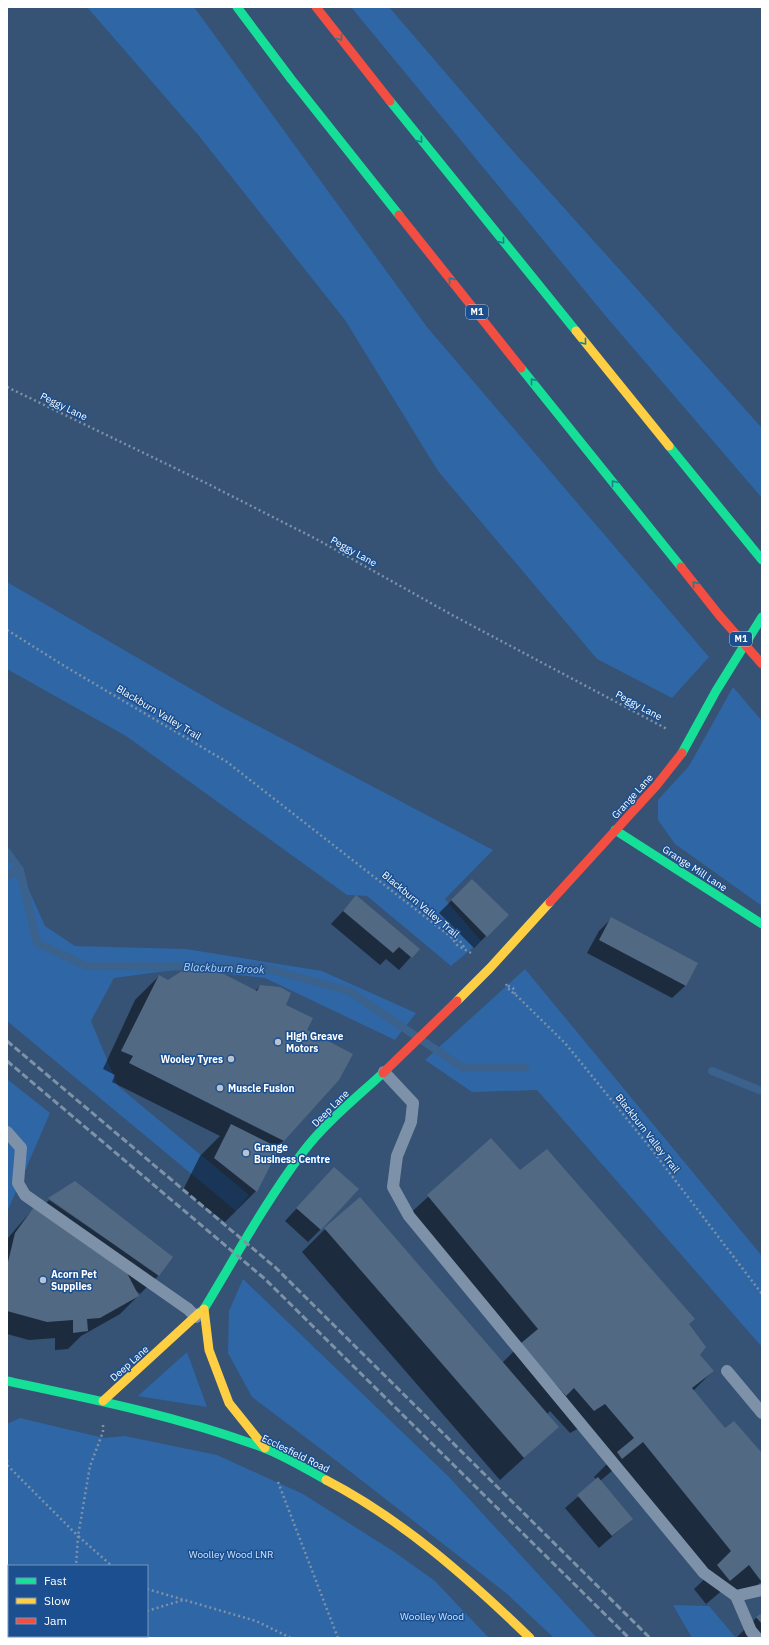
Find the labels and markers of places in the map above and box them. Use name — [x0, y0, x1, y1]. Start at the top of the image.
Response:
place label: High Greave Motors — [286, 1030, 344, 1055]
marker: High Greave Motors — [273, 1037, 283, 1047]
place label: Wooley Tyres — [160, 1053, 223, 1066]
marker: Wooley Tyres — [226, 1054, 236, 1064]
place label: Muscle Fusion — [228, 1082, 294, 1095]
marker: Muscle Fusion — [215, 1083, 225, 1093]
place label: Grange Business Centre — [254, 1141, 330, 1166]
marker: Grange Business Centre — [241, 1148, 251, 1158]
place label: Acorn Pet Supplies — [51, 1268, 97, 1293]
marker: Acorn Pet Supplies — [38, 1275, 48, 1285]

